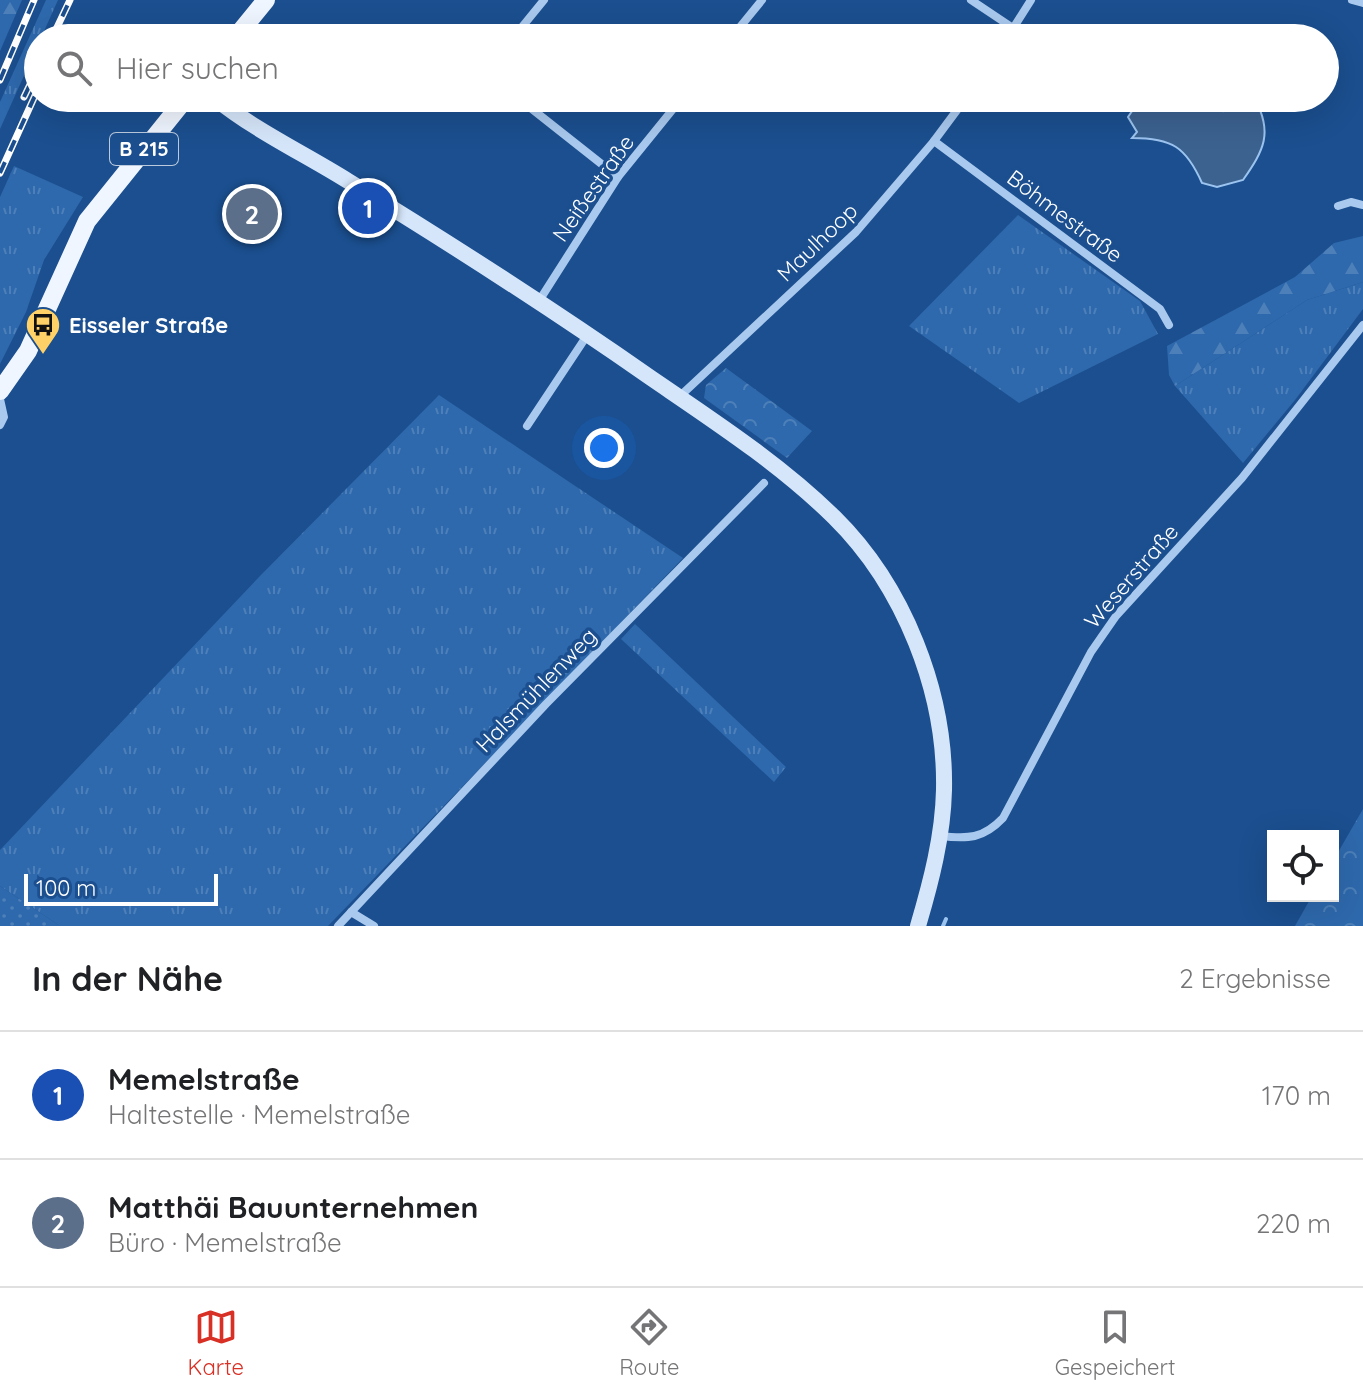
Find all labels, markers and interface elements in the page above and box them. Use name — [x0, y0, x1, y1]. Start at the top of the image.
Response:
search box — [24, 24, 1339, 112]
icon: search — [52, 46, 96, 90]
text: Hier suchen — [116, 49, 279, 87]
street label: Neißestraße — [546, 129, 640, 247]
road number: B 215 — [110, 133, 178, 165]
street label: Böhmestraße — [1002, 163, 1128, 269]
pin: 1 — [342, 178, 394, 238]
pin: 2 — [226, 184, 278, 244]
street label: Maulhoop — [771, 197, 863, 287]
bus stop icon: Eisseler Straße — [24, 306, 62, 356]
place label: Eisseler Straße — [69, 311, 228, 339]
your location — [584, 428, 624, 468]
street label: Weserstraße — [1078, 518, 1184, 634]
street label: Halsmühlenweg — [470, 622, 602, 758]
map controls — [1267, 830, 1339, 902]
button: locate — [1267, 830, 1339, 902]
scale bar — [24, 870, 218, 906]
text: 100 m — [36, 874, 96, 902]
text: In der Nähe — [32, 957, 223, 1000]
text: 2 Ergebnisse — [1179, 962, 1331, 995]
text: Memelstraße — [108, 1060, 300, 1098]
text: 1 — [53, 1079, 63, 1112]
text: 170 m — [1262, 1079, 1331, 1112]
text: Haltestelle · Memelstraße — [108, 1098, 410, 1131]
text: Matthäi Bauunternehmen — [108, 1188, 478, 1226]
text: 2 — [51, 1207, 65, 1240]
text: 220 m — [1256, 1207, 1331, 1240]
text: Büro · Memelstraße — [108, 1226, 342, 1259]
tab: Karte — [188, 1305, 244, 1381]
tab: Route — [619, 1305, 679, 1381]
tab: Gespeichert — [1055, 1305, 1175, 1381]

